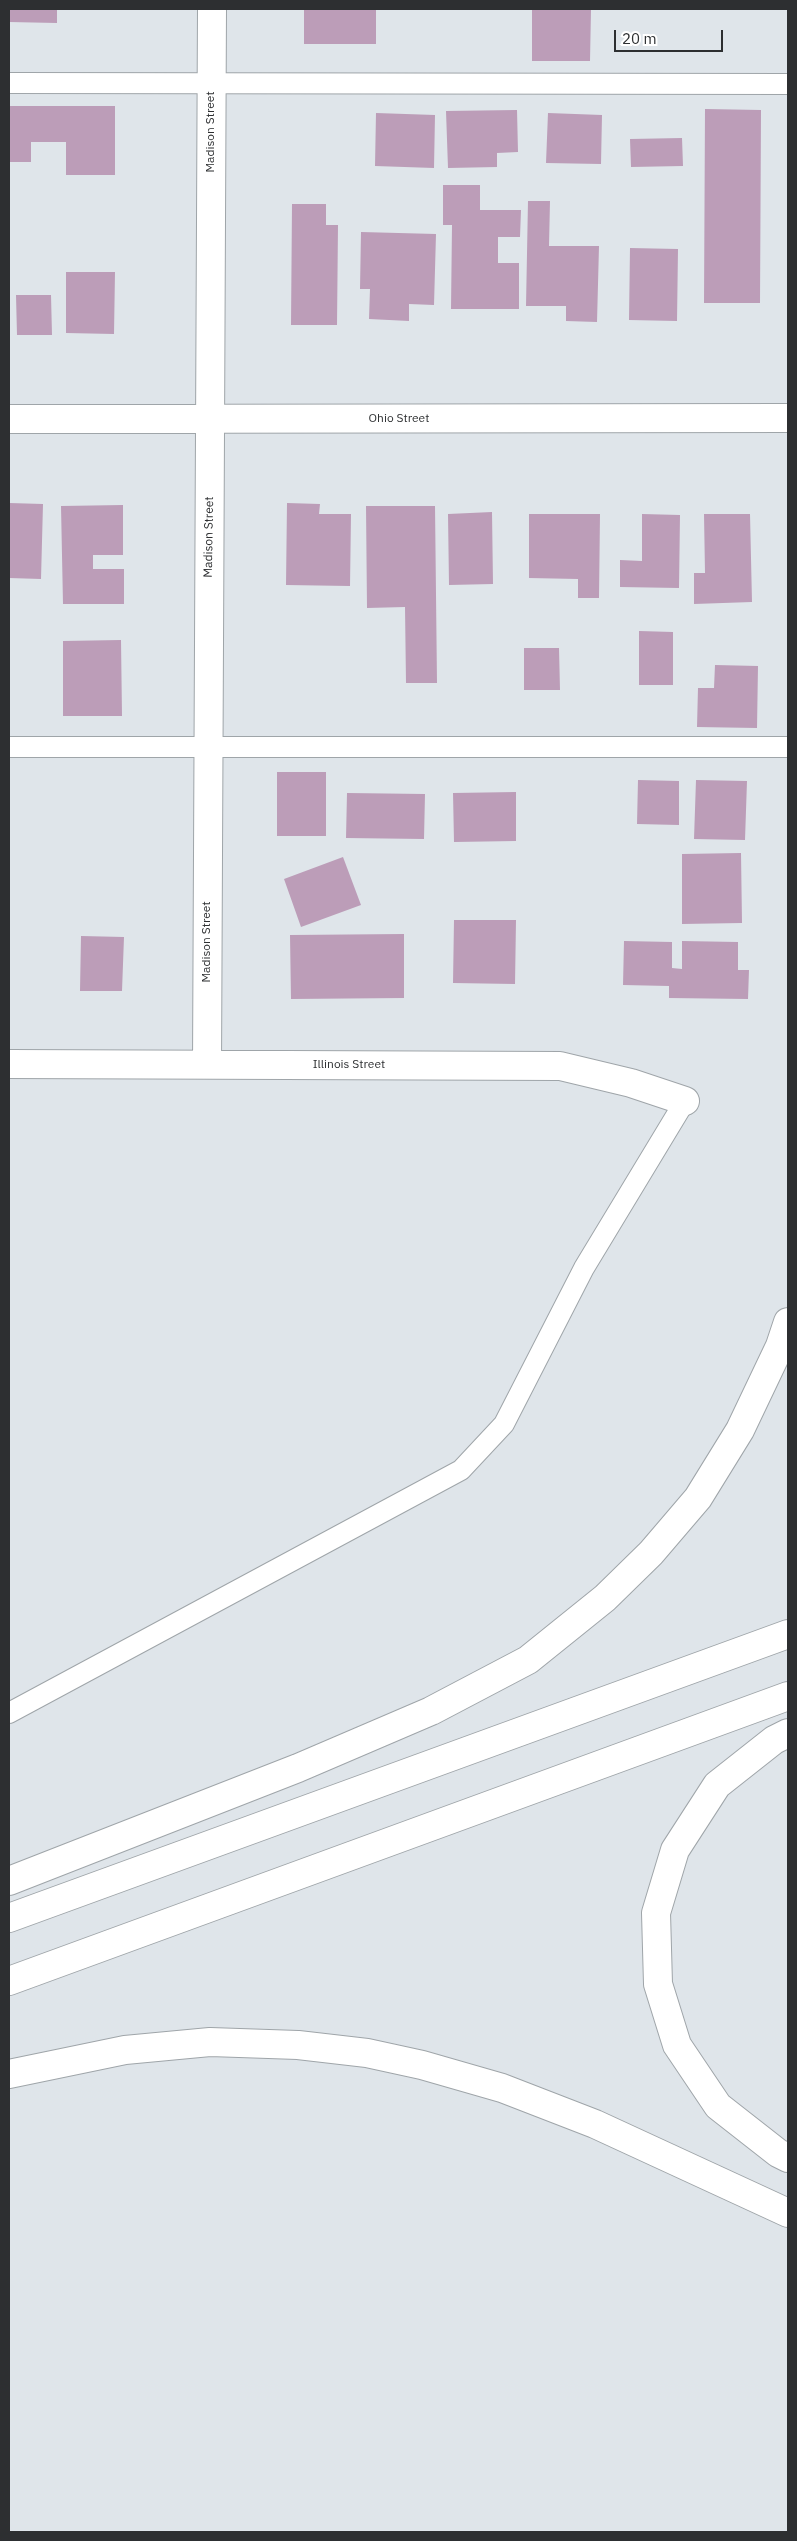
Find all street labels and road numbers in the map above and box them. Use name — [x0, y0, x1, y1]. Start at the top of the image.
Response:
street label: Madison Street — [204, 91, 218, 173]
street label: Ohio Street — [369, 412, 429, 426]
street label: Madison Street — [201, 496, 217, 578]
street label: Madison Street — [200, 901, 214, 983]
street label: Illinois Street — [313, 1058, 385, 1072]

